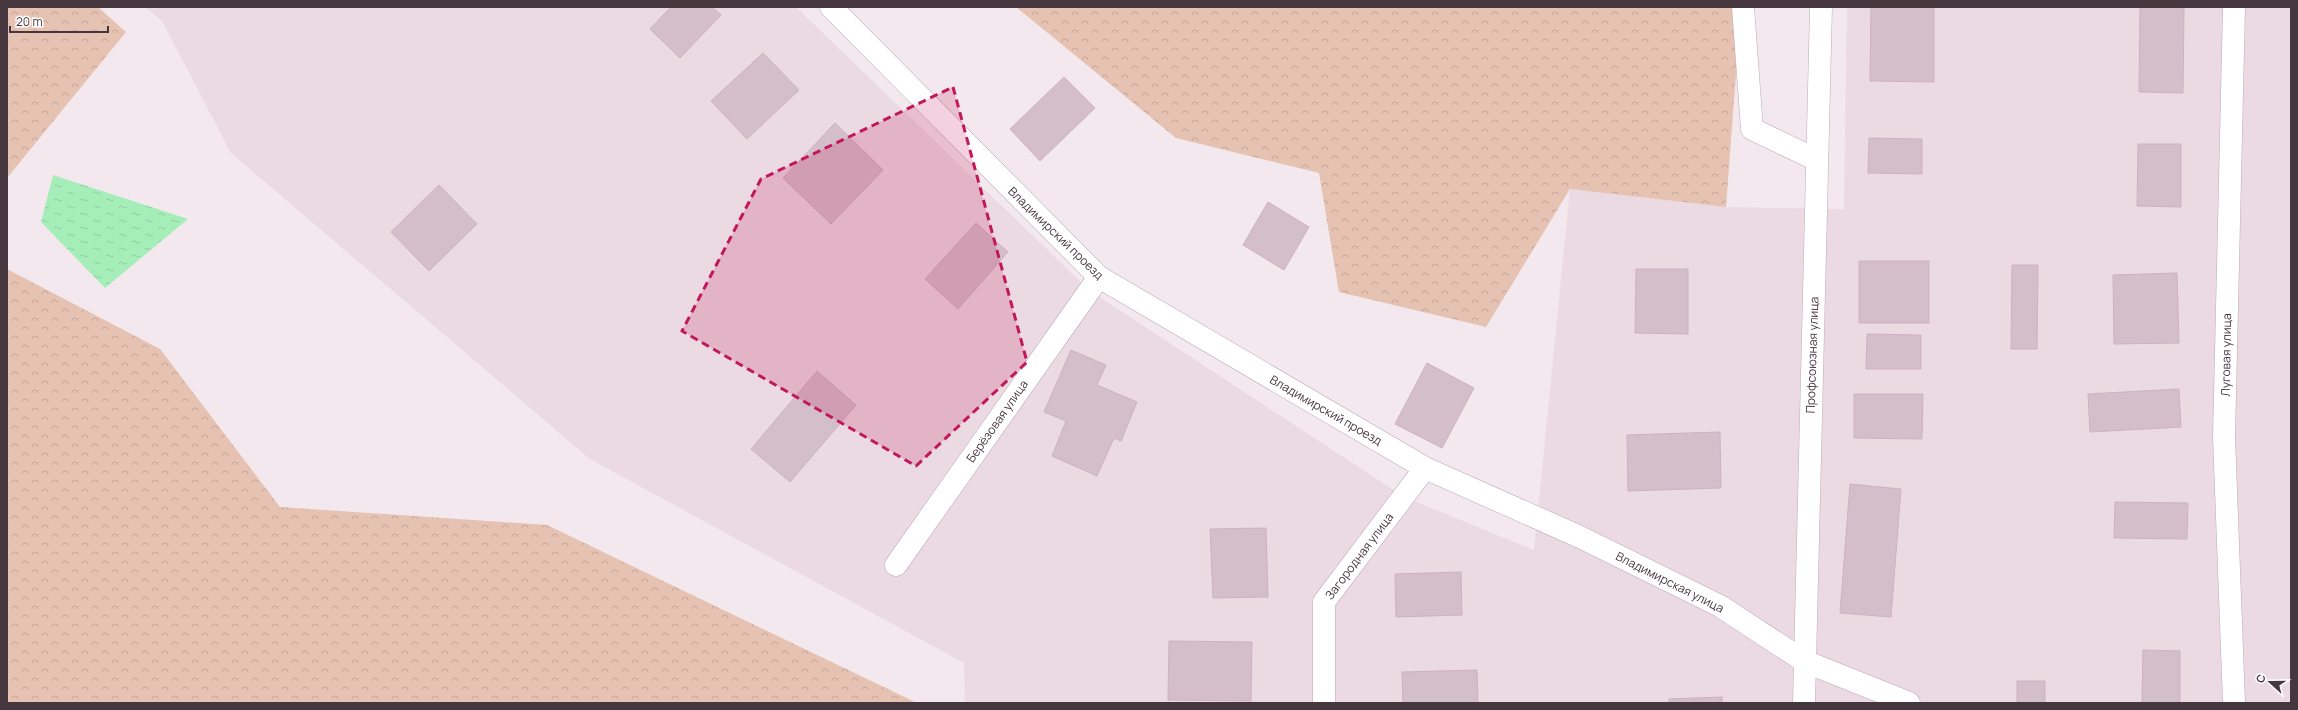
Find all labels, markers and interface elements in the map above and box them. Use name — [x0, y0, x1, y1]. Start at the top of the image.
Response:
scale bar — [10, 8, 108, 34]
text: 20 m — [16, 13, 43, 30]
street label: Владимирский проезд — [1004, 183, 1108, 283]
street label: Профсоюзная улица — [1801, 296, 1823, 414]
street label: Луговая улица — [2217, 313, 2235, 397]
street label: Владимирский проезд — [1267, 371, 1385, 449]
street label: Берёзовая улица — [962, 376, 1032, 466]
street label: Загородная улица — [1321, 509, 1397, 603]
street label: Владимирская улица — [1613, 547, 1727, 617]
north arrow — [2250, 662, 2290, 702]
text: С — [2252, 672, 2269, 685]

